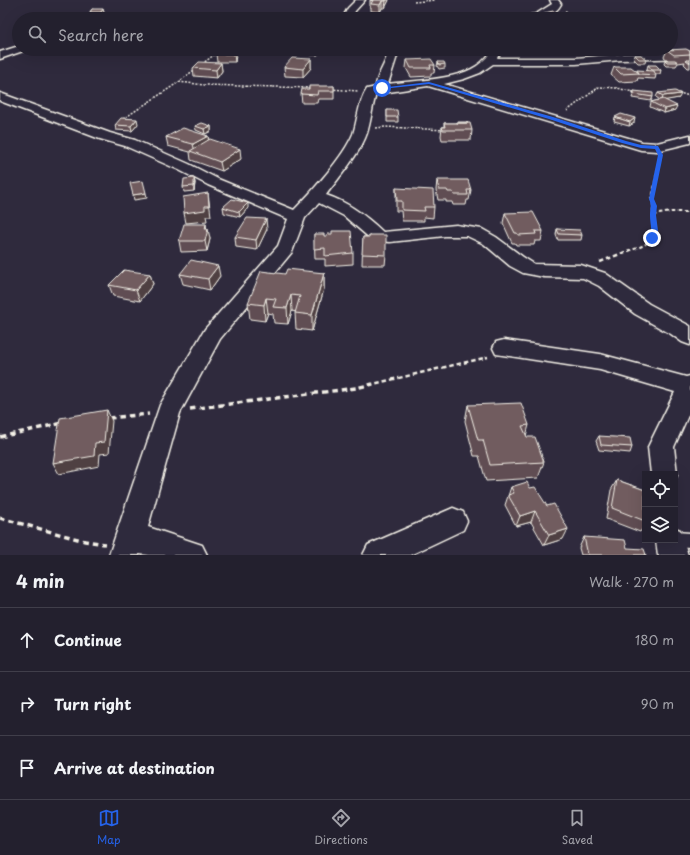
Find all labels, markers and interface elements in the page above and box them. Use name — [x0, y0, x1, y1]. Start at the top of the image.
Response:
search box — [12, 12, 678, 56]
icon: search — [26, 23, 48, 45]
text: Search here — [58, 23, 144, 46]
route start — [373, 79, 391, 97]
route end — [643, 229, 661, 247]
map controls — [642, 471, 678, 543]
button: locate — [642, 471, 678, 507]
button: layers — [642, 507, 678, 543]
text: 4 min — [16, 568, 64, 594]
text: Walk · 270 m — [589, 572, 674, 591]
text: Continue — [54, 628, 122, 651]
icon: ahead — [16, 629, 38, 651]
text: 180 m — [635, 630, 674, 649]
text: Turn right — [54, 692, 131, 715]
icon: right — [16, 693, 38, 715]
text: 90 m — [641, 694, 674, 713]
text: Arrive at destination — [54, 756, 215, 779]
icon: arrive — [16, 757, 38, 779]
tab: Map — [97, 807, 120, 848]
tab: Directions — [314, 807, 368, 848]
tab: Saved — [562, 807, 593, 848]

